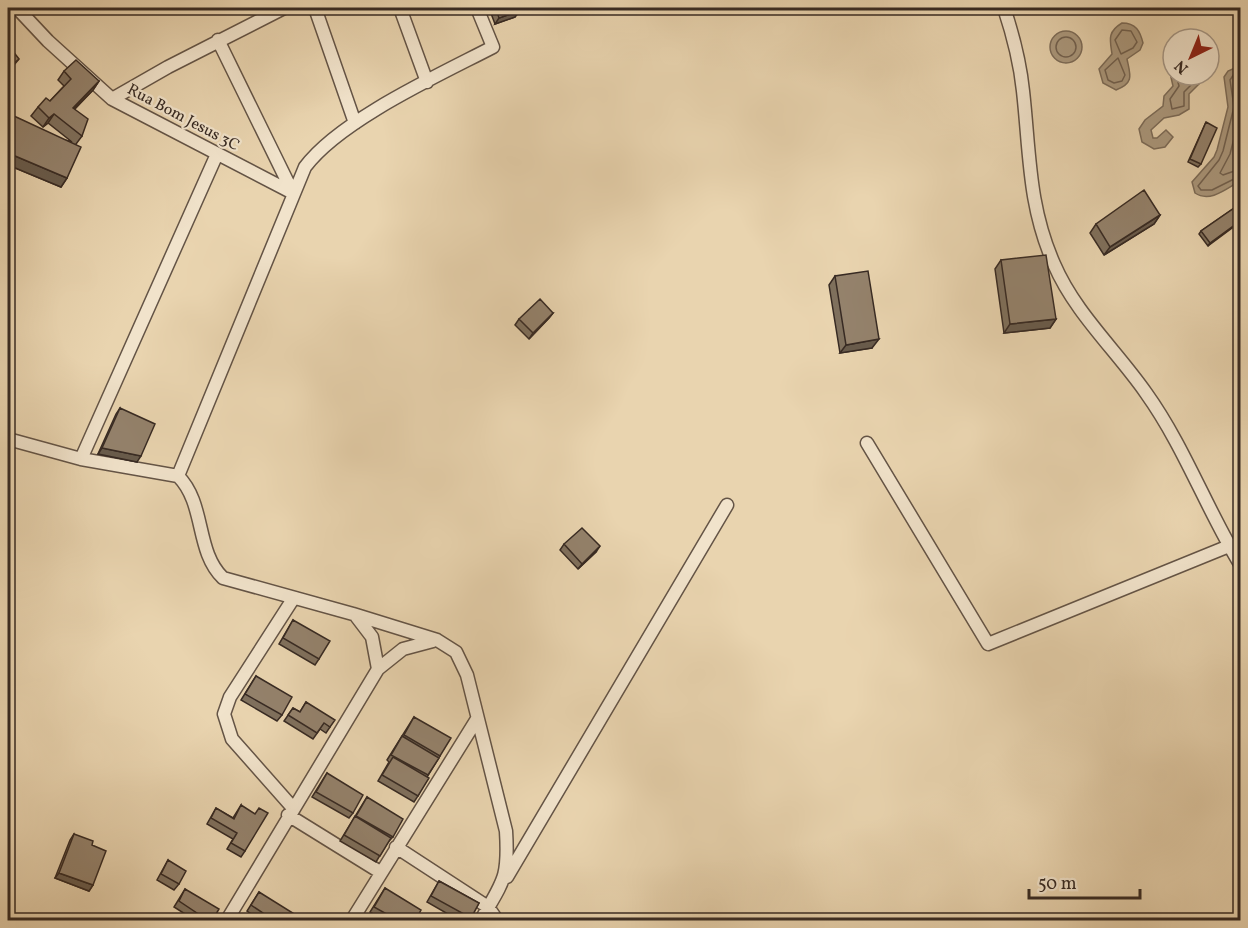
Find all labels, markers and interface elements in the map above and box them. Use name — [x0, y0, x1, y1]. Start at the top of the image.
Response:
north arrow — [1161, 27, 1221, 87]
text: N — [1170, 54, 1194, 79]
street label: Rua Bom Jesus 3C — [123, 79, 243, 157]
scale bar — [1029, 862, 1140, 900]
text: 50 m — [1038, 872, 1077, 897]

